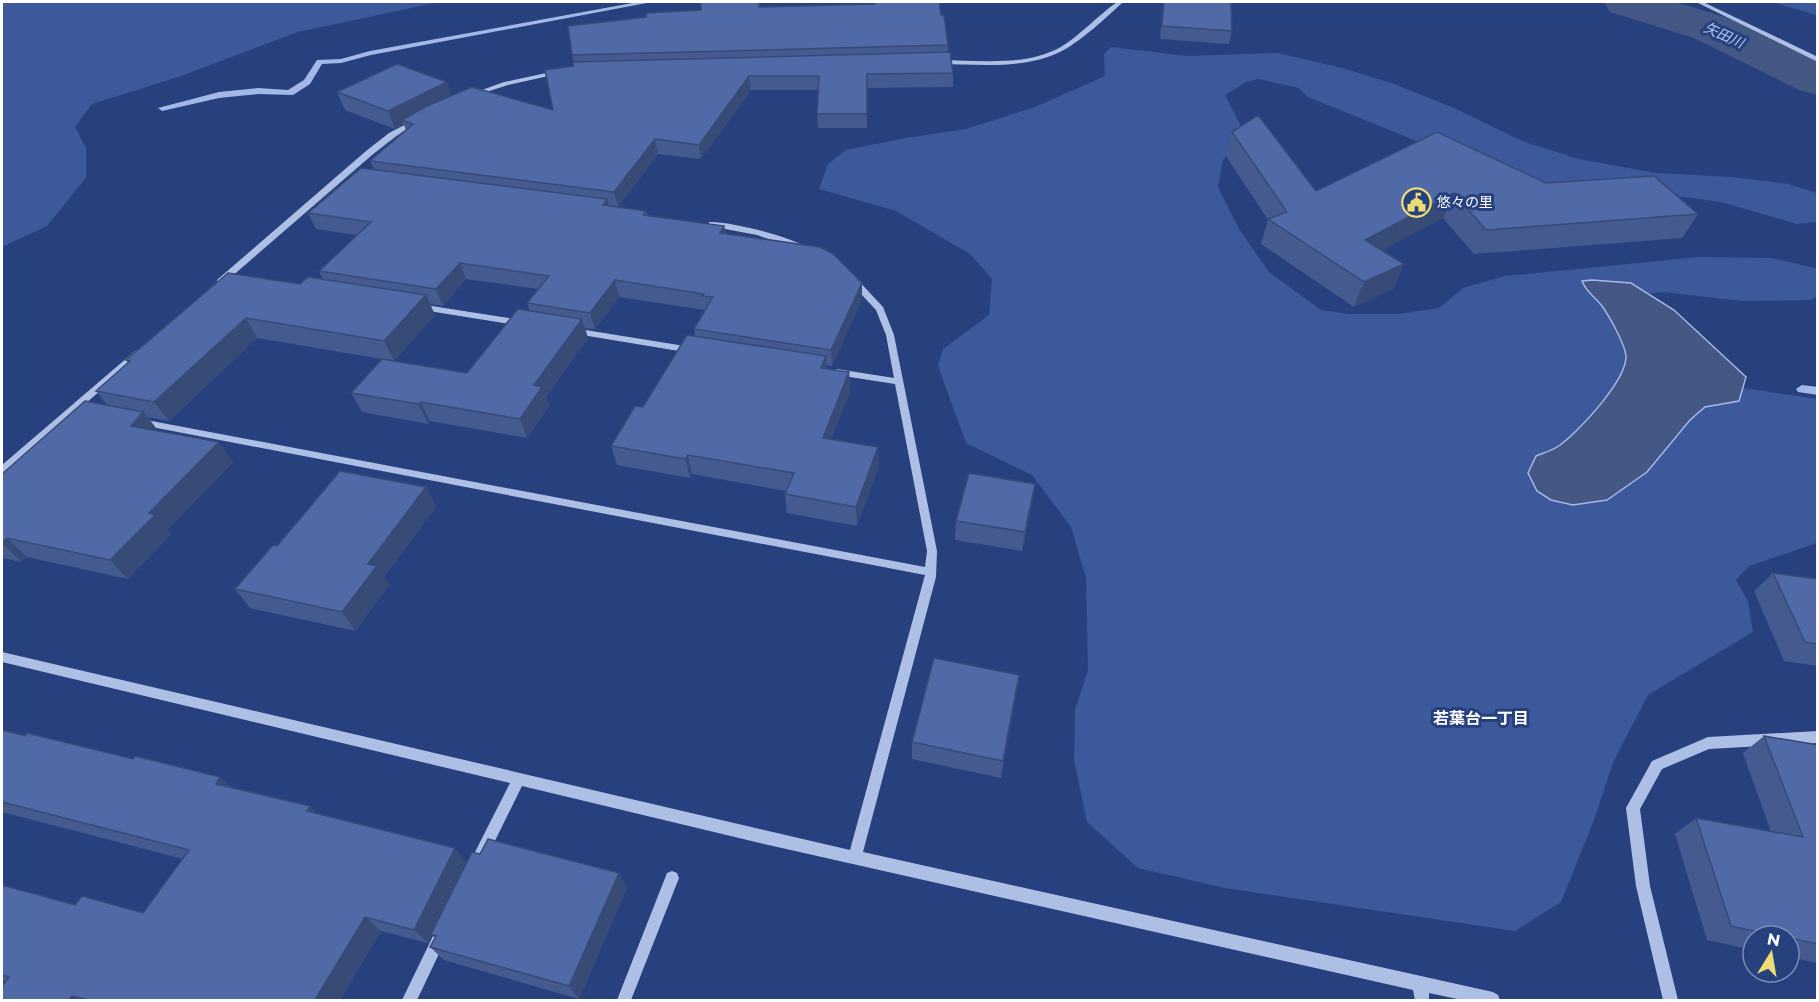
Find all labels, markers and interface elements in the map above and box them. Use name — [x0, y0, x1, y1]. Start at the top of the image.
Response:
water label: 矢田川 — [1701, 18, 1749, 53]
public building icon: 悠々の里 — [1400, 186, 1432, 218]
place label: 悠々の里 — [1437, 193, 1493, 211]
district label: 若葉台一丁目 — [1433, 709, 1529, 728]
north arrow — [1741, 924, 1801, 984]
text: N — [1766, 929, 1782, 950]

